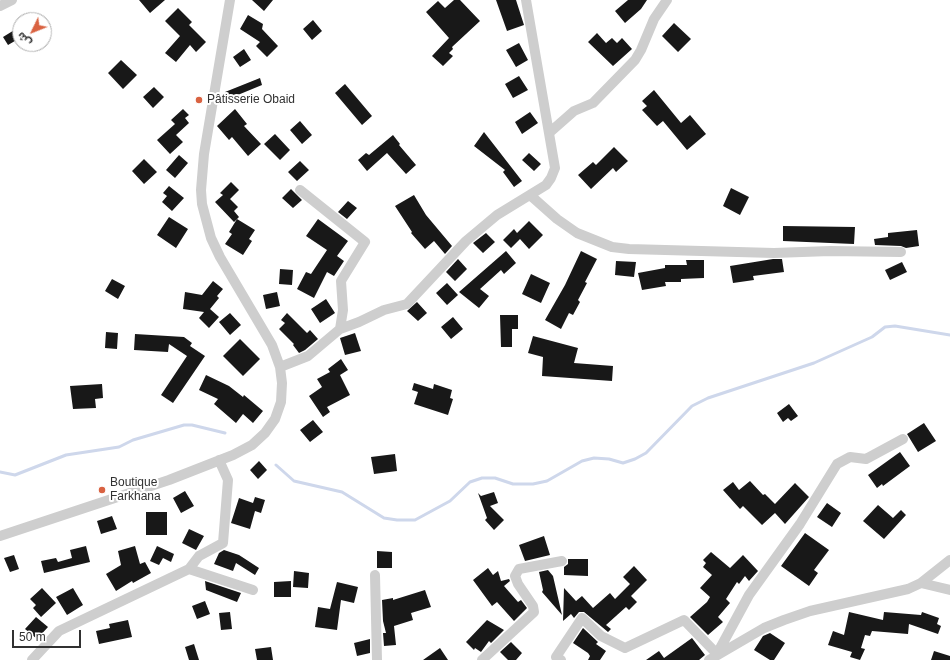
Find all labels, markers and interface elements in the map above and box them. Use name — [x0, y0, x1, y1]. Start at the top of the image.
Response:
north arrow — [12, 12, 52, 52]
text: ش — [14, 30, 33, 49]
place label: Pâtisserie Obaid — [207, 93, 295, 107]
marker: Pâtisserie Obaid — [194, 95, 204, 105]
place label: Boutique Farkhana — [110, 476, 161, 504]
marker: Boutique Farkhana — [97, 485, 107, 495]
scale bar — [14, 622, 83, 648]
text: 50 m — [19, 630, 46, 644]

